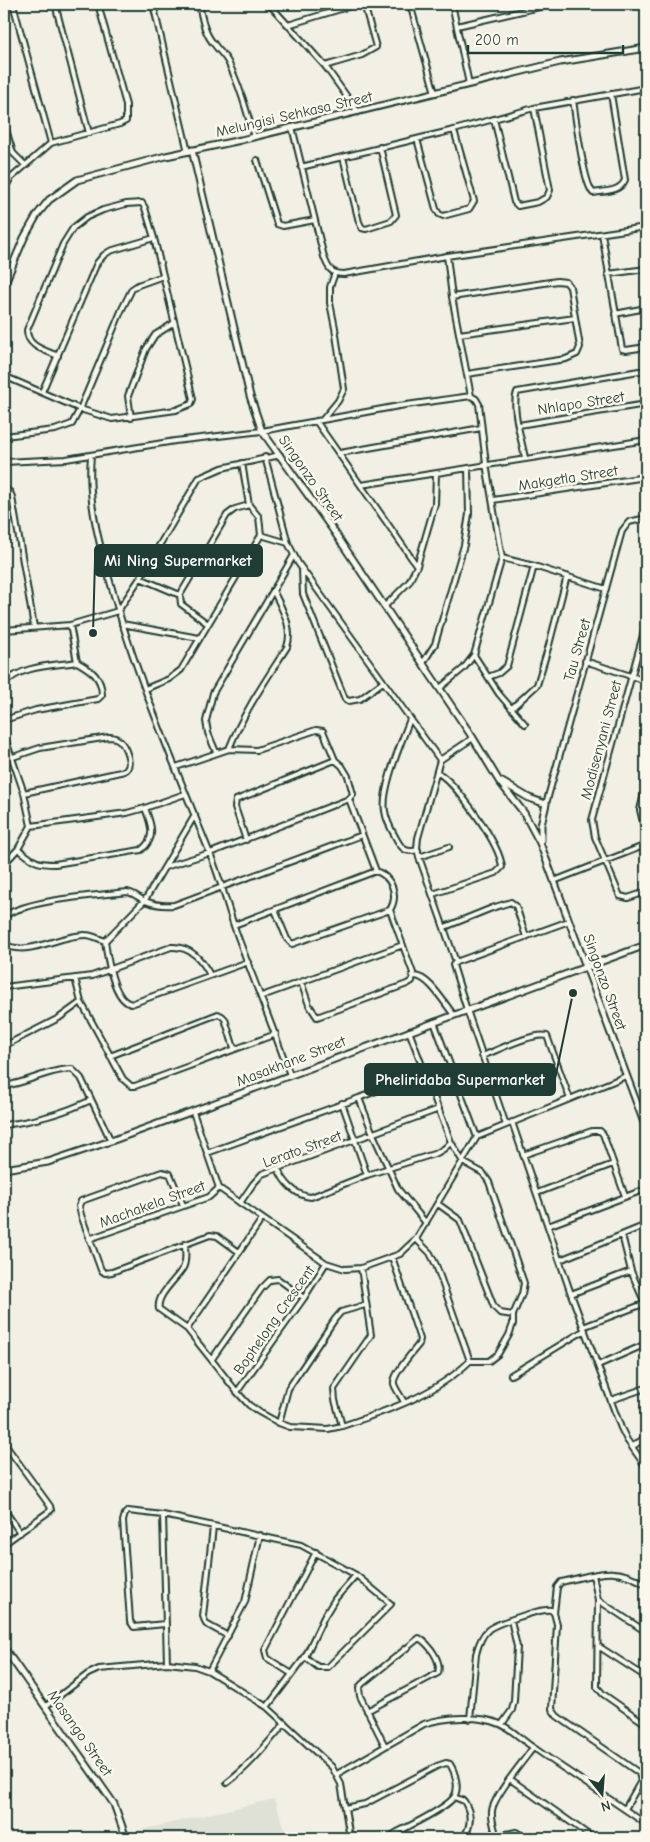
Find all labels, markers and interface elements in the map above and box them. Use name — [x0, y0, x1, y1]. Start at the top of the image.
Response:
scale bar — [468, 22, 622, 54]
text: 200 m — [475, 31, 519, 49]
street label: Melungisi Sehkasa Street — [214, 87, 375, 141]
street label: Nhlapo Street — [536, 387, 626, 419]
street label: Singonzo Street — [275, 432, 348, 525]
street label: Makgetla Street — [517, 461, 620, 495]
callout: Mi Ning Supermarket — [95, 545, 262, 576]
text: Mi Ning Supermarket — [104, 552, 253, 570]
street label: Tau Street — [559, 616, 595, 683]
street label: Modisenyani Street — [576, 678, 626, 801]
street label: Singonzo Street — [579, 932, 631, 1033]
street label: Masakhane Street — [234, 1032, 349, 1090]
callout: Pheliridaba Supermarket — [365, 1064, 555, 1095]
text: Pheliridaba Supermarket — [375, 1071, 545, 1089]
street label: Lerato Street — [260, 1126, 345, 1172]
street label: Machakela Street — [97, 1176, 208, 1232]
street label: Bophelong Crescent — [230, 1261, 319, 1378]
street label: Masango Street — [44, 1686, 117, 1780]
north arrow — [578, 1770, 628, 1820]
text: N — [599, 1796, 613, 1815]

